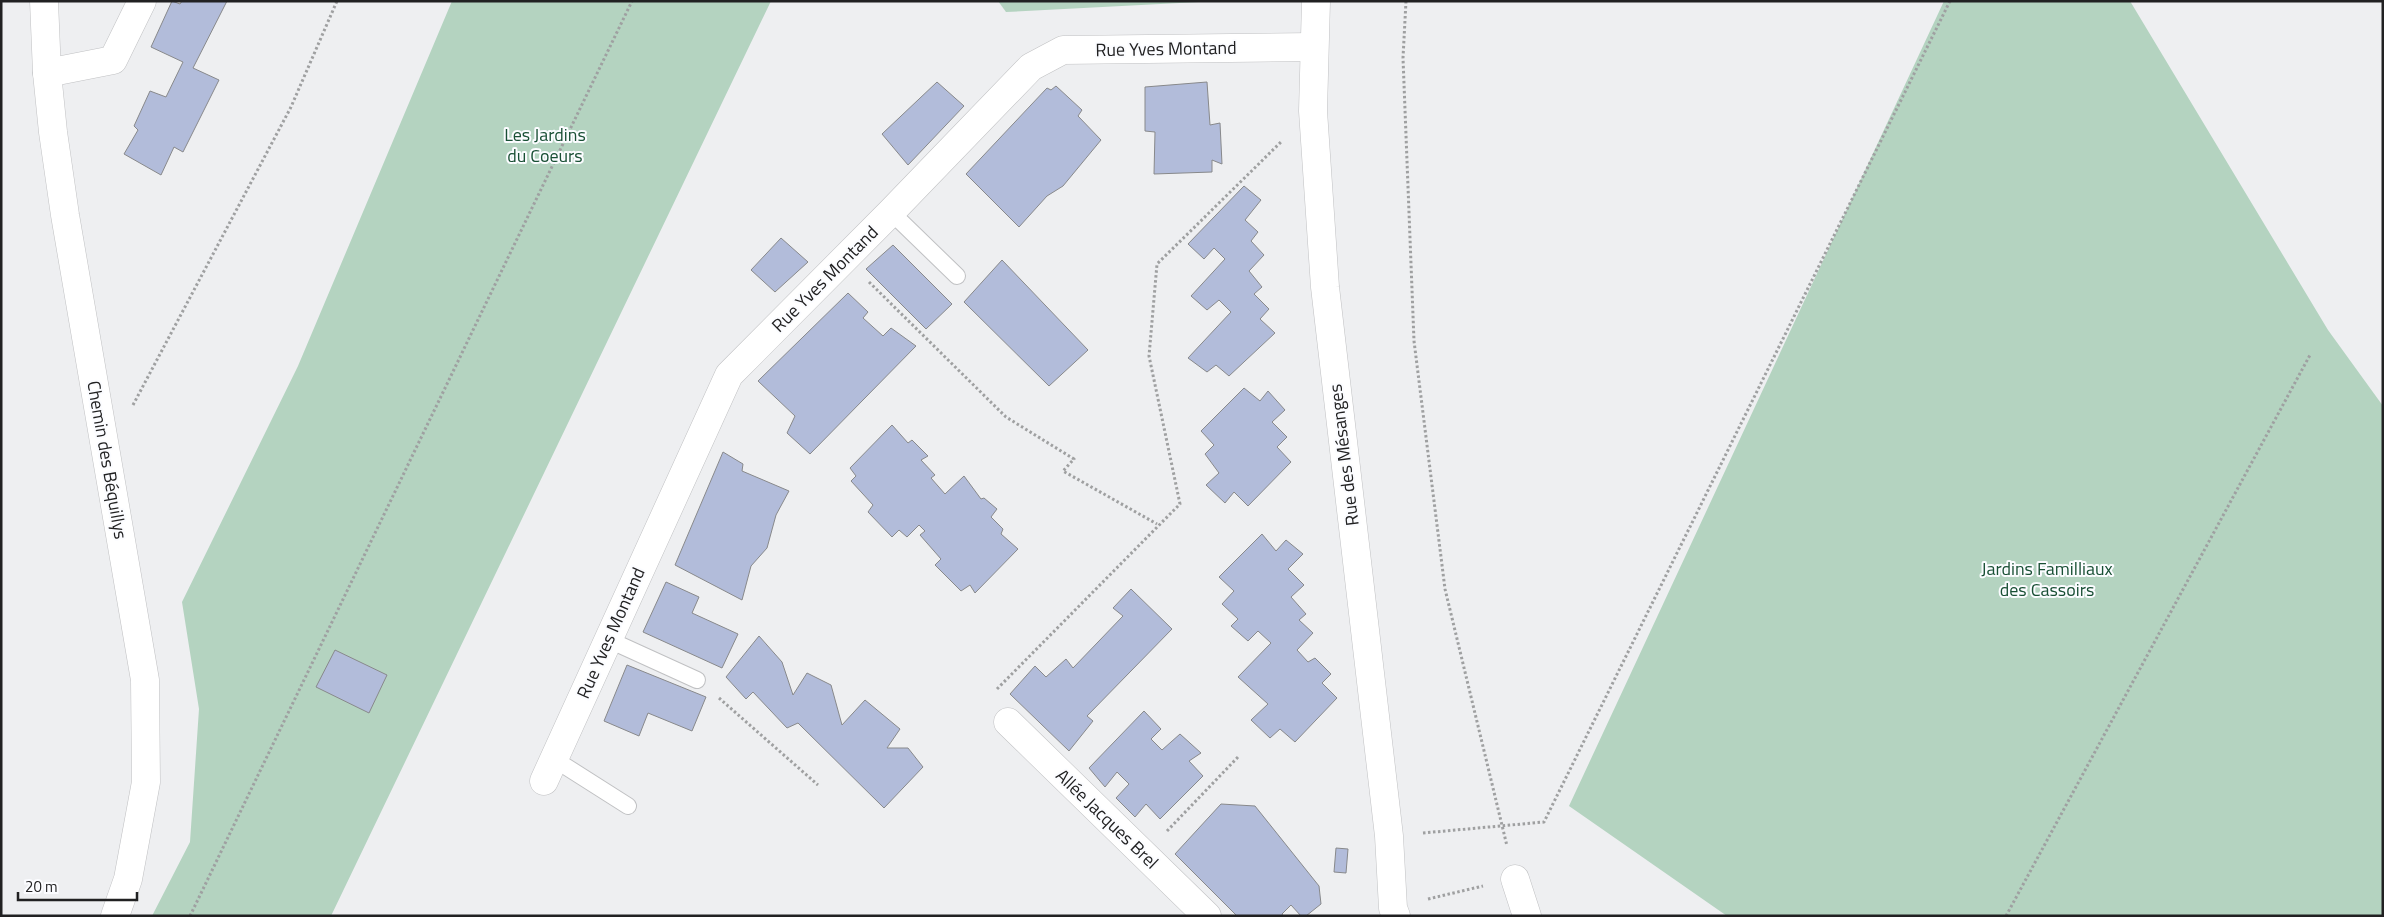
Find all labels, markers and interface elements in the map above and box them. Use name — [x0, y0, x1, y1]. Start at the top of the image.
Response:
street label: Rue Yves Montand — [1095, 34, 1237, 63]
park label: Les Jardins du Coeurs — [504, 121, 586, 169]
street label: Rue Yves Montand — [765, 219, 884, 338]
street label: Chemin des Béquillys — [80, 379, 135, 541]
street label: Rue des Mésanges — [1321, 383, 1366, 527]
park label: Jardins Familliaux des Cassoirs — [1981, 555, 2113, 603]
street label: Rue Yves Montand — [569, 563, 652, 703]
street label: Allée Jacques Brel — [1050, 762, 1165, 875]
scale bar — [18, 870, 136, 902]
text: 20 m — [25, 875, 58, 898]

